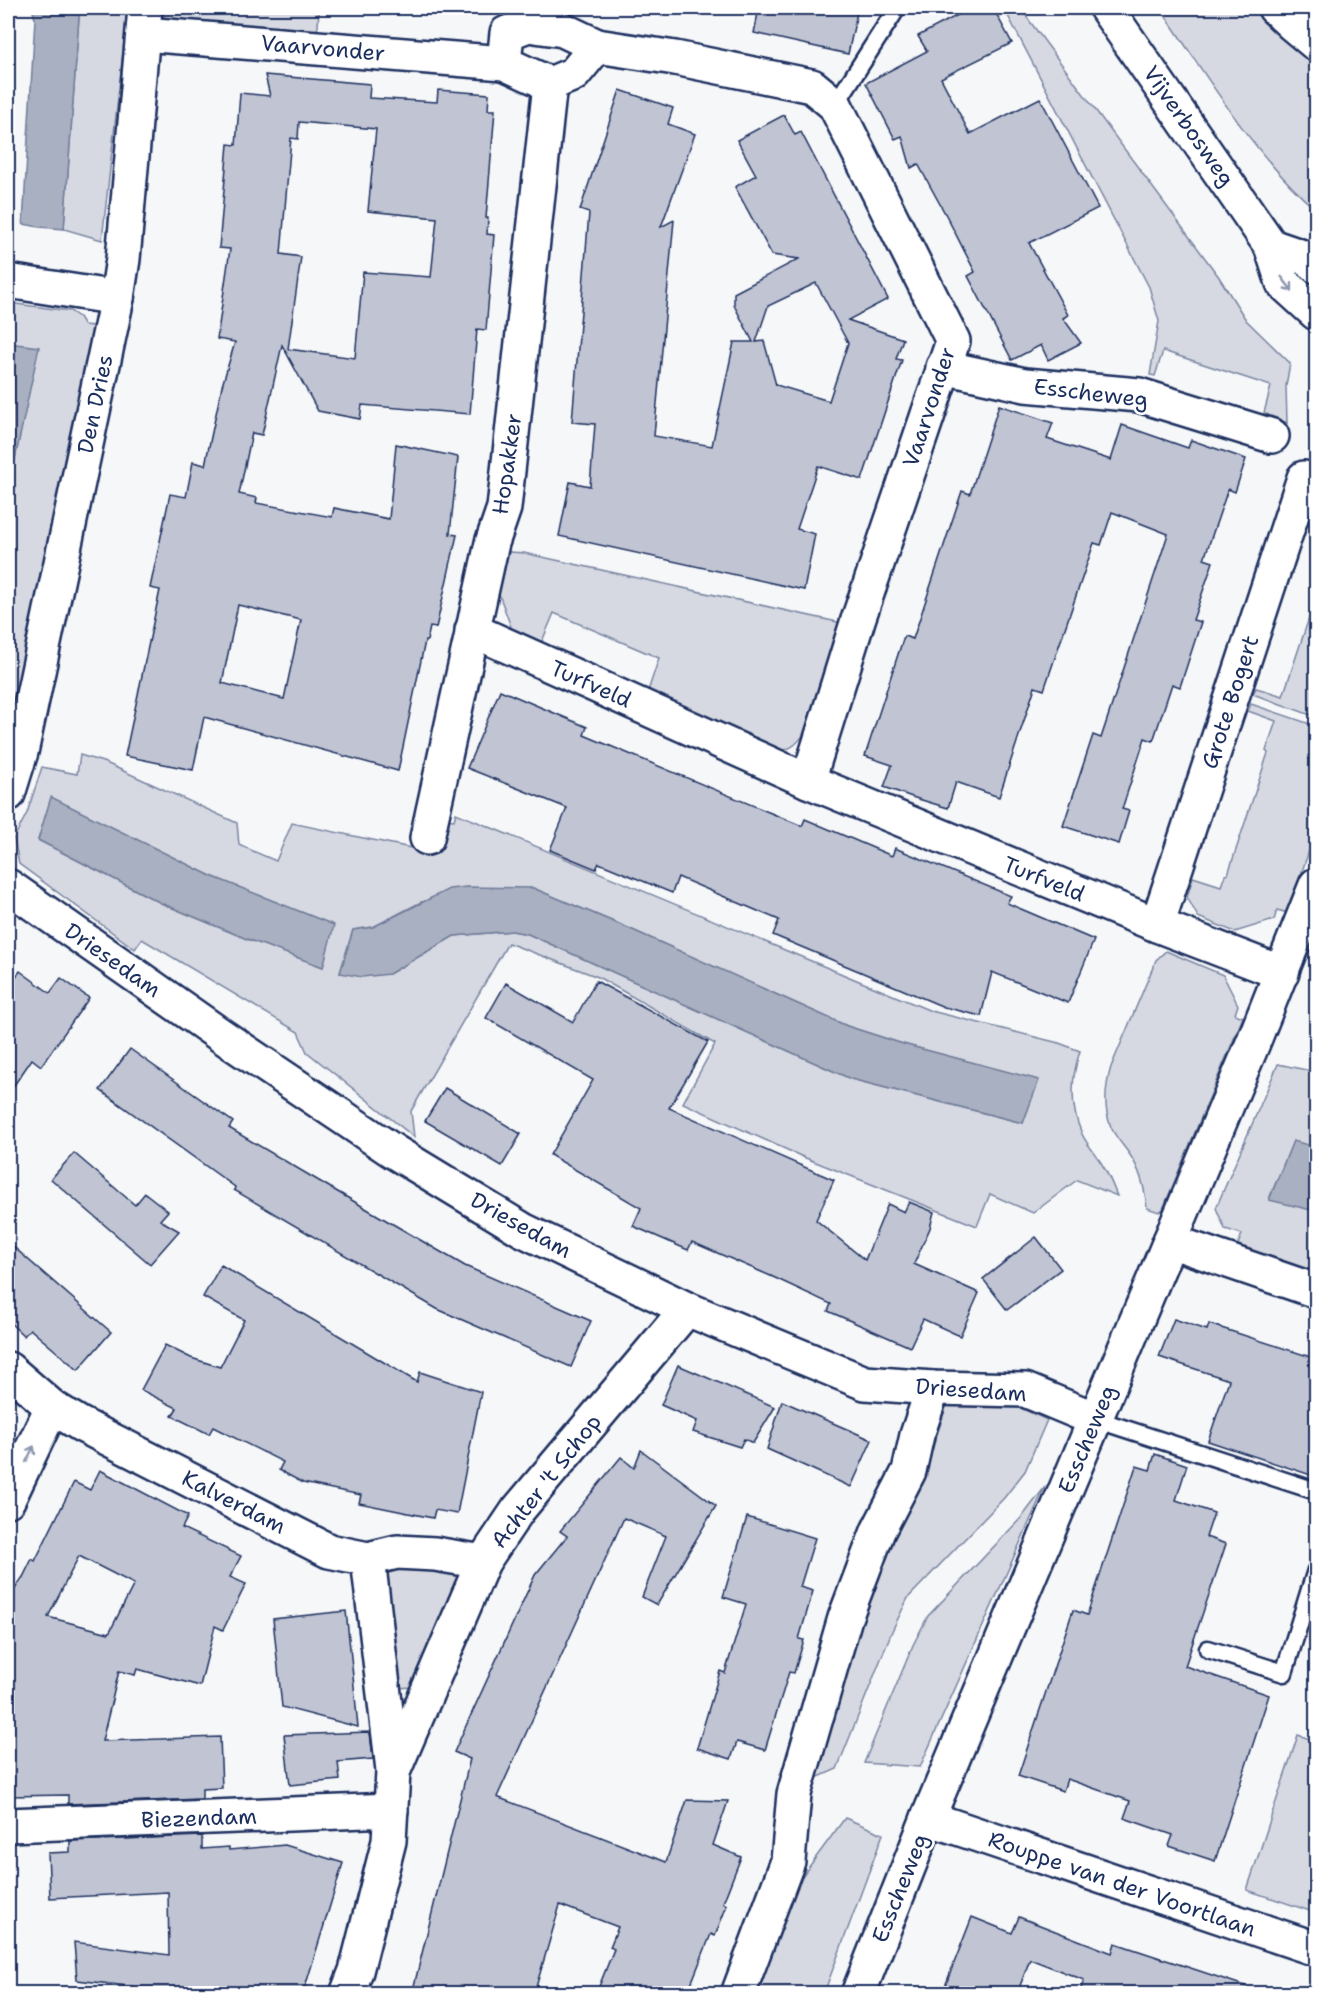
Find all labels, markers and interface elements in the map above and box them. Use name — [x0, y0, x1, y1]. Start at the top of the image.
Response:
street label: Vaarvonder — [260, 28, 386, 68]
street label: Vijverbosweg — [1137, 60, 1241, 192]
one-way arrow — [1280, 276, 1293, 292]
street label: Vaarvonder — [896, 343, 962, 471]
street label: Den Dries — [70, 352, 120, 456]
street label: Esscheweg — [1032, 372, 1150, 414]
street label: Hopakker — [486, 412, 528, 516]
street label: Grote Bogert — [1195, 631, 1265, 773]
street label: Turfveld — [546, 653, 636, 715]
street label: Turfveld — [999, 850, 1089, 909]
street label: Driesedam — [59, 916, 167, 1004]
street label: Driesedam — [465, 1185, 577, 1265]
street label: Driesedam — [914, 1372, 1028, 1408]
street label: Esscheweg — [1051, 1380, 1123, 1498]
street label: Achter 't Schop — [484, 1408, 608, 1554]
one-way arrow — [24, 1445, 36, 1463]
street label: Kalverdam — [177, 1463, 291, 1541]
street label: Biezendam — [141, 1801, 257, 1835]
street label: Rouppe van der Voortlaan — [984, 1825, 1260, 1943]
street label: Esscheweg — [865, 1829, 935, 1947]

